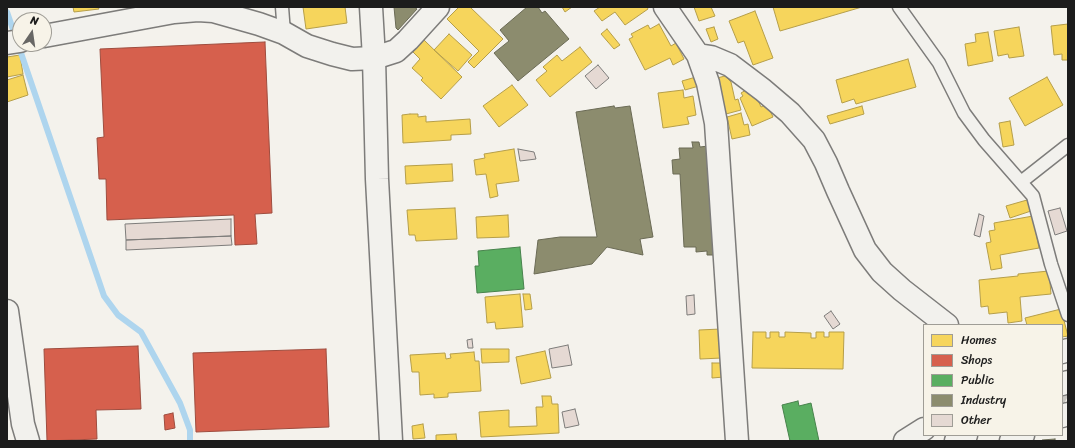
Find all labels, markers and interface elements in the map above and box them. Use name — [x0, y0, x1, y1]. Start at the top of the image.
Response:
text: N — [29, 11, 40, 31]
north arrow — [12, 12, 52, 52]
legend — [923, 324, 1063, 436]
text: Homes — [961, 329, 997, 351]
text: Shops — [961, 349, 992, 371]
text: Public — [961, 369, 994, 391]
text: Industry — [961, 389, 1006, 411]
text: Other — [961, 409, 991, 431]

